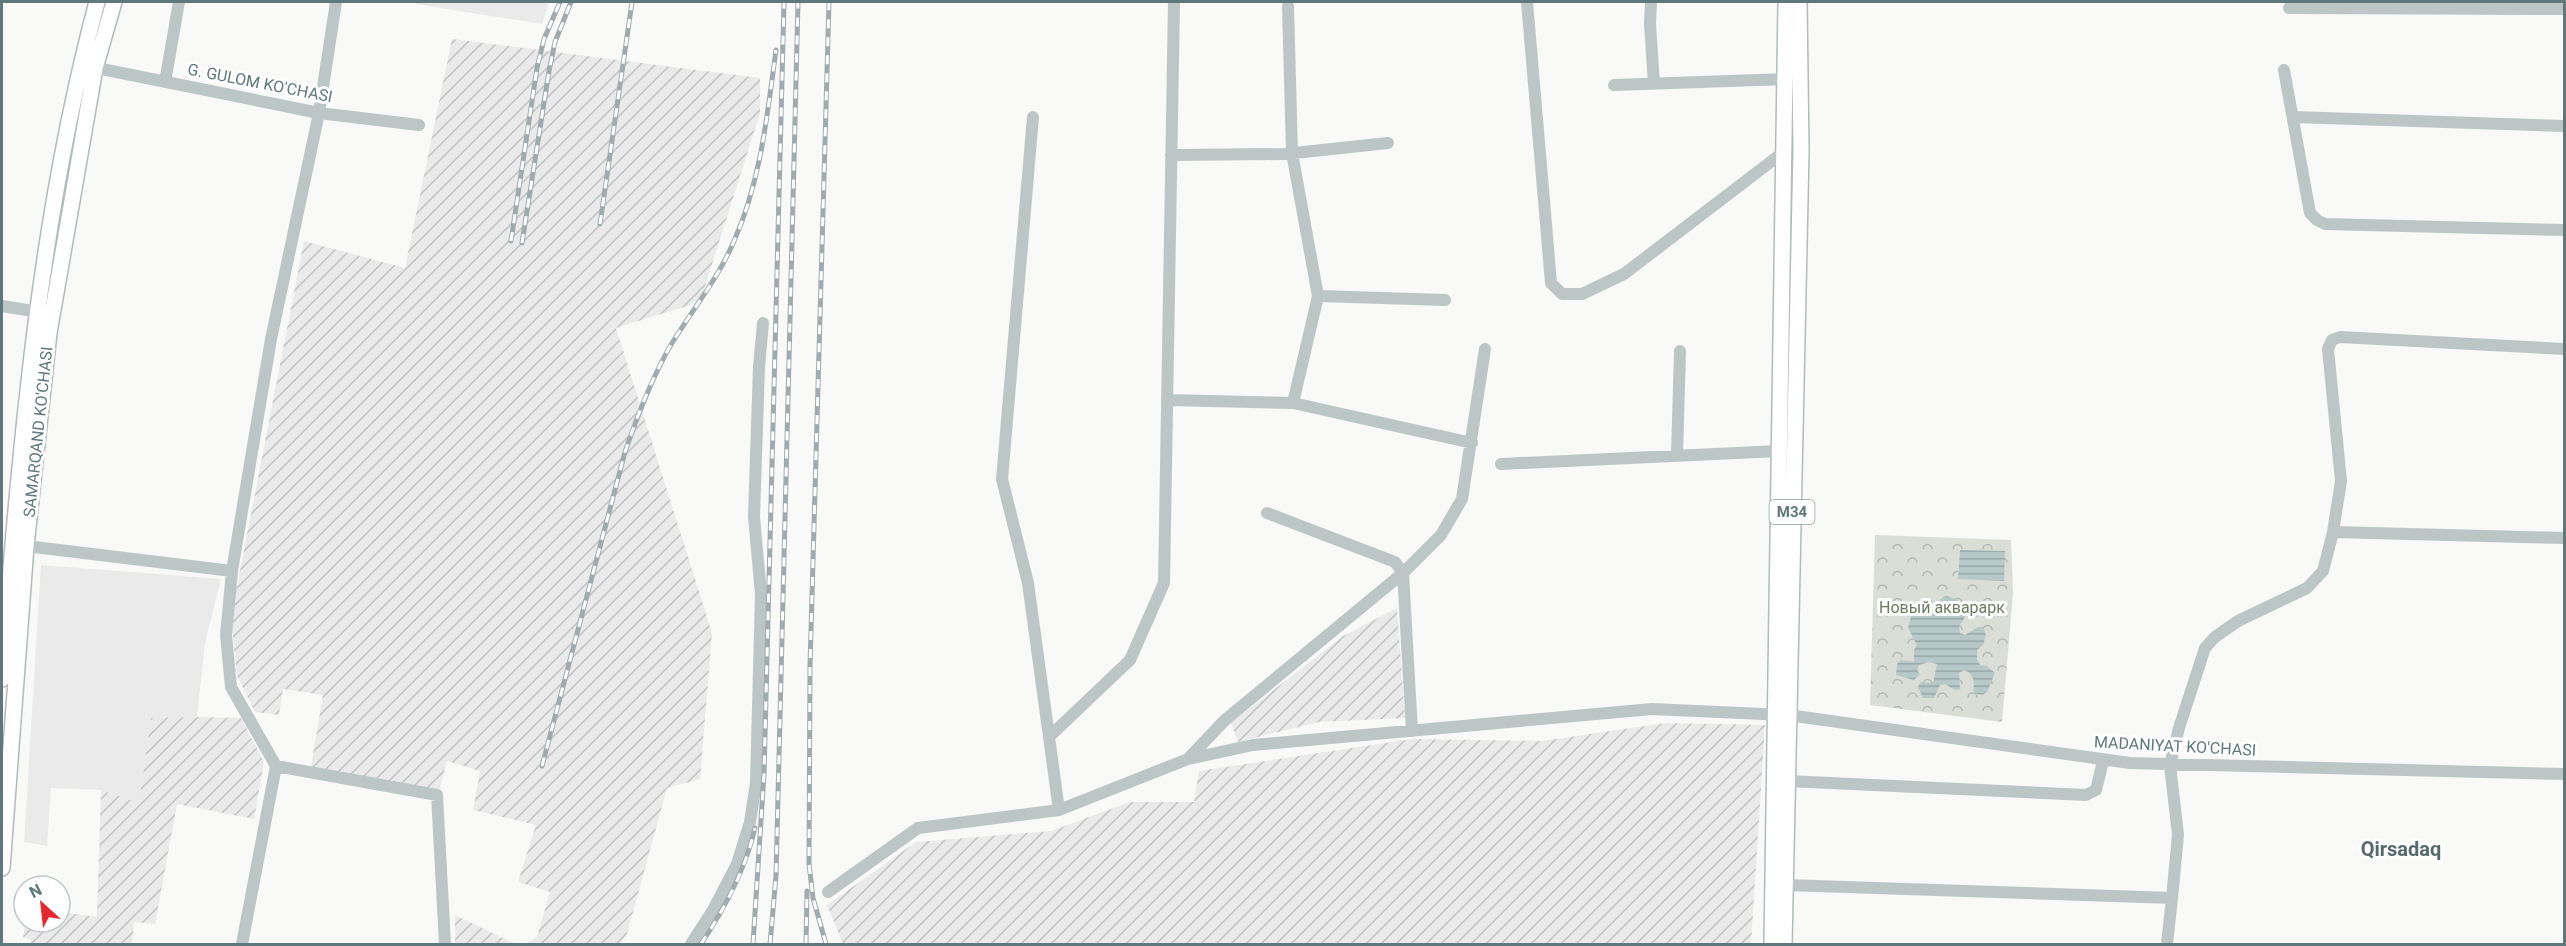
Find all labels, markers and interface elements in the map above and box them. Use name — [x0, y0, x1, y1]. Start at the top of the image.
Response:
street label: G. GULOM KO'CHASI — [186, 60, 334, 106]
street label: SAMARQAND KO'CHASI — [20, 346, 56, 518]
road number: M34 — [1770, 500, 1814, 524]
park label: Новый акварарк — [1879, 598, 2005, 617]
street label: MADANIYAT KO'CHASI — [2093, 732, 2257, 760]
district label: Qirsadaq — [2361, 837, 2441, 861]
north arrow — [12, 874, 72, 934]
text: N — [26, 880, 45, 902]

